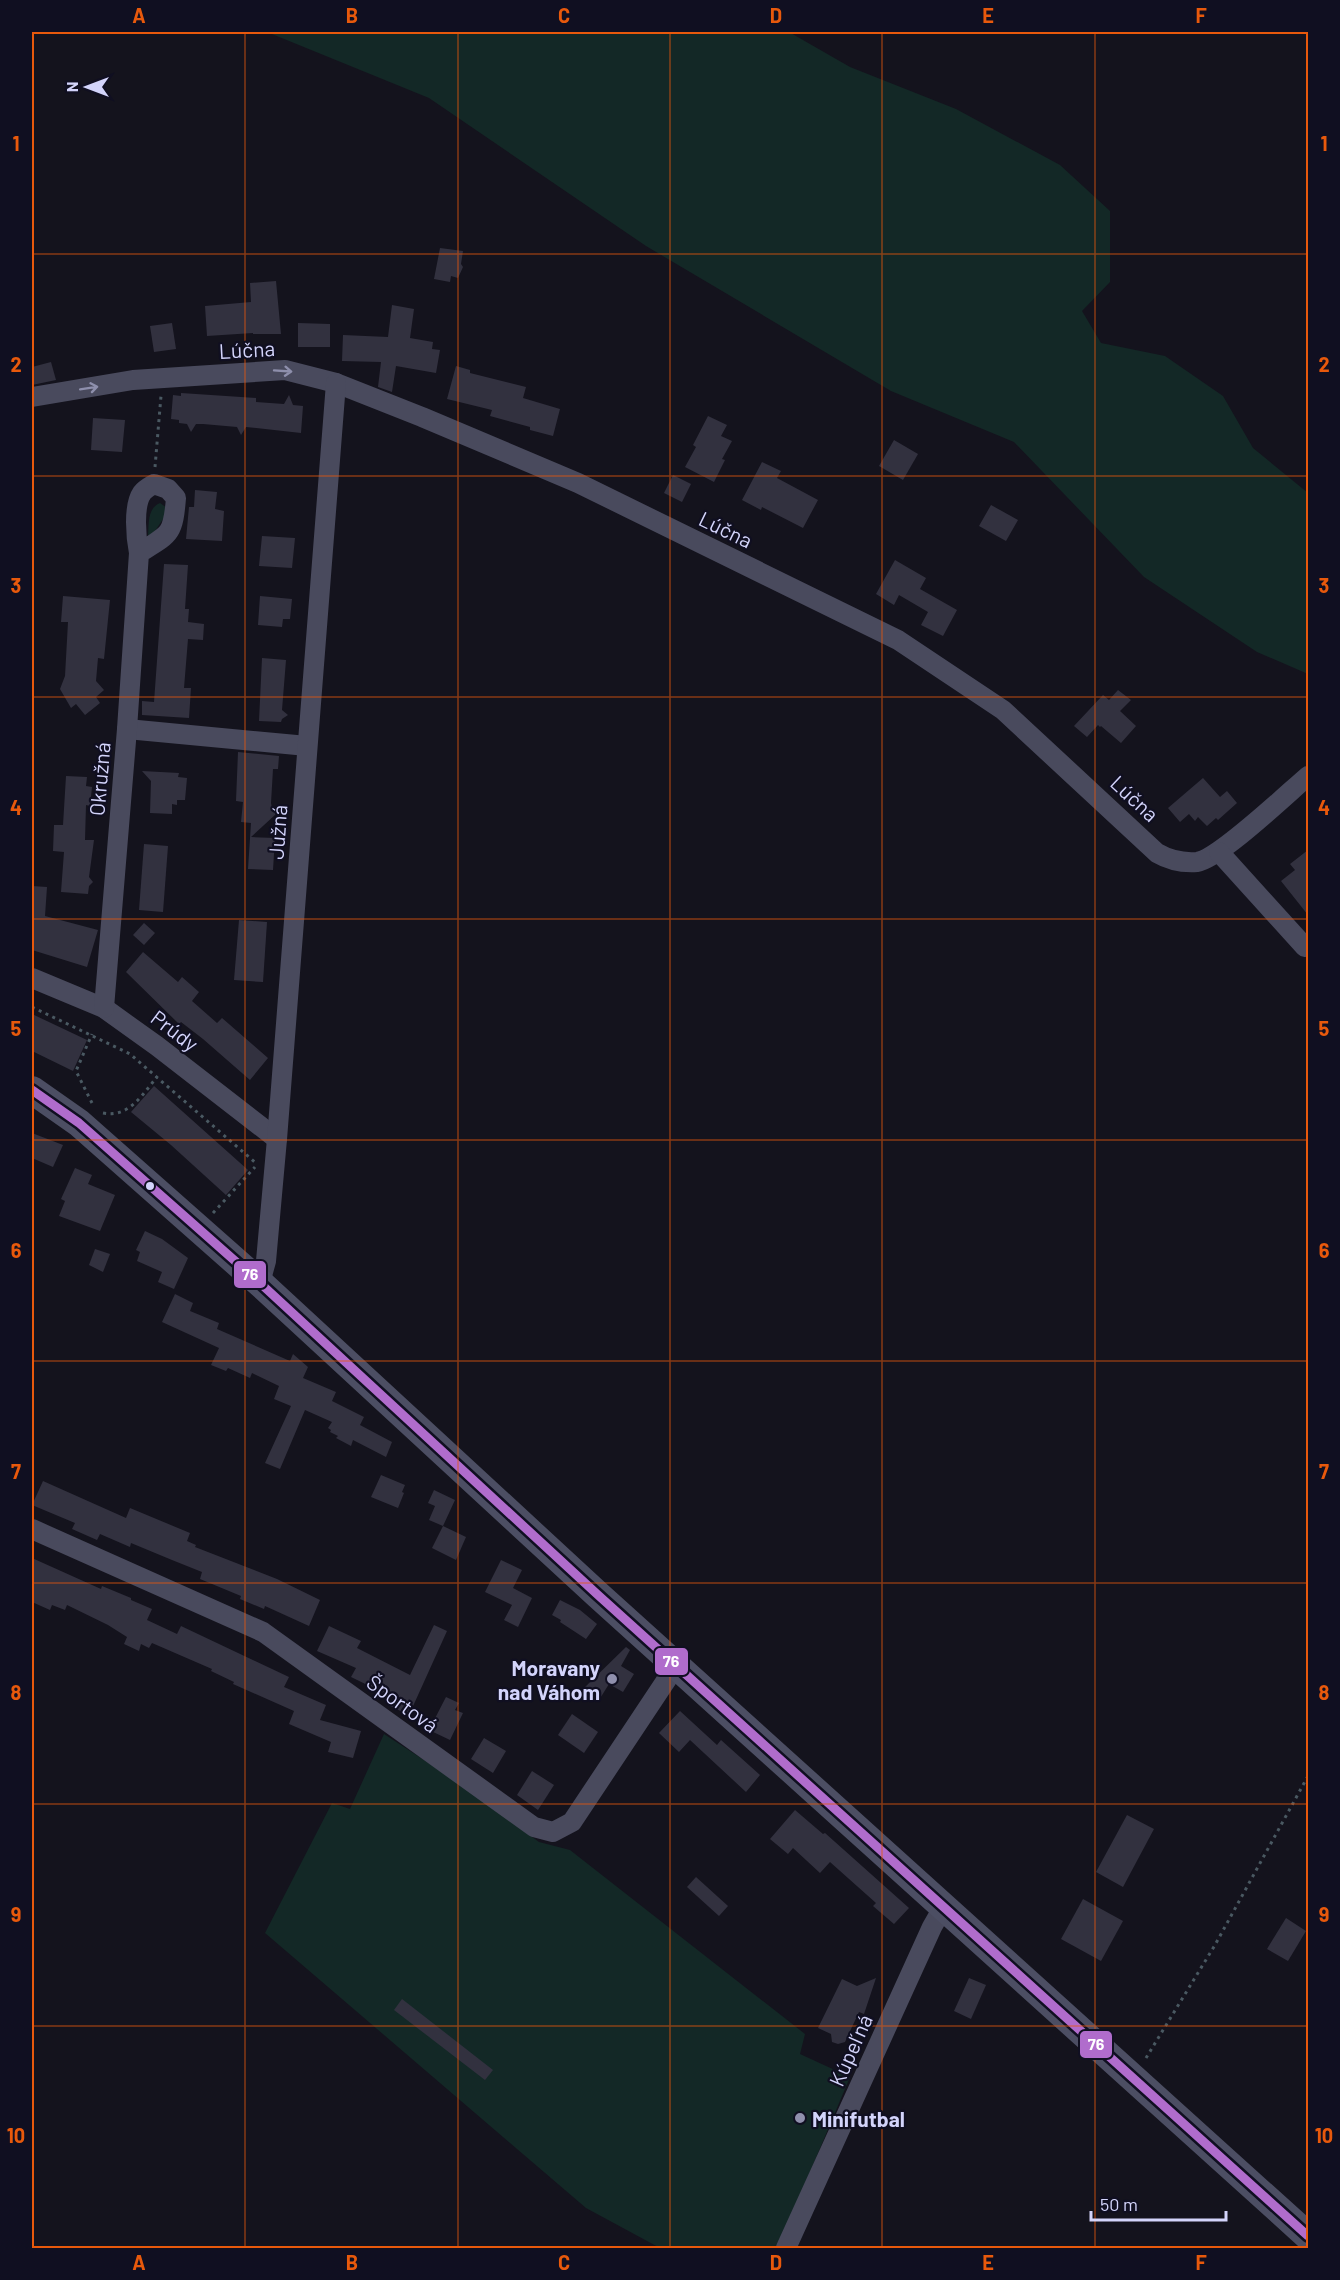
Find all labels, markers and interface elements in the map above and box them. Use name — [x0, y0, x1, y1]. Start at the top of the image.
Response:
text: A — [132, 3, 146, 27]
text: B — [346, 3, 358, 27]
text: C — [558, 3, 570, 27]
text: D — [770, 3, 782, 27]
text: E — [982, 3, 994, 27]
text: F — [1195, 3, 1207, 27]
north arrow — [57, 57, 117, 117]
text: N — [62, 82, 81, 92]
text: 1 — [12, 131, 20, 155]
text: 1 — [1320, 131, 1328, 155]
street label: Lúčna — [218, 335, 276, 363]
text: 2 — [10, 352, 22, 376]
text: 2 — [1318, 352, 1330, 376]
one-way arrow — [273, 366, 292, 377]
one-way arrow — [79, 382, 99, 393]
street label: Lúčna — [695, 505, 757, 553]
text: 3 — [11, 573, 21, 597]
text: 3 — [1319, 573, 1329, 597]
street label: Okružná — [83, 741, 115, 817]
street label: Lúčna — [1106, 770, 1164, 826]
text: 4 — [10, 795, 22, 819]
text: 4 — [1318, 795, 1330, 819]
street label: Južná — [263, 804, 291, 860]
street label: Prúdy — [146, 1004, 204, 1056]
text: 5 — [11, 1016, 22, 1040]
text: 5 — [1319, 1016, 1330, 1040]
unlabelled marker — [144, 1180, 156, 1192]
text: 6 — [11, 1238, 22, 1262]
text: 6 — [1319, 1238, 1330, 1262]
line badge: 76 — [233, 1260, 267, 1289]
text: 76 — [242, 1264, 259, 1283]
text: 7 — [11, 1459, 21, 1483]
text: 7 — [1319, 1459, 1329, 1483]
line badge: 76 — [654, 1647, 689, 1676]
text: 76 — [663, 1651, 680, 1670]
place label: Moravany nad Váhom — [498, 1655, 600, 1704]
street label: Športová — [363, 1669, 443, 1737]
marker: Moravany nad Váhom — [605, 1672, 619, 1686]
text: 8 — [11, 1680, 22, 1704]
text: 8 — [1319, 1680, 1330, 1704]
text: 9 — [11, 1902, 21, 1926]
text: 9 — [1319, 1902, 1329, 1926]
street label: Kúpeľná — [823, 2010, 877, 2090]
line badge: 76 — [1079, 2030, 1113, 2059]
text: 76 — [1088, 2034, 1105, 2053]
place label: Minifutbal — [812, 2106, 905, 2131]
marker: Minifutbal — [793, 2111, 807, 2125]
text: 10 — [7, 2123, 25, 2147]
text: 10 — [1315, 2123, 1333, 2147]
scale bar — [1091, 2184, 1226, 2222]
text: 50 m — [1100, 2193, 1138, 2215]
text: A — [132, 2250, 146, 2274]
text: B — [346, 2250, 358, 2274]
text: C — [558, 2250, 570, 2274]
text: D — [770, 2250, 782, 2274]
text: E — [982, 2250, 994, 2274]
text: F — [1195, 2250, 1207, 2274]

